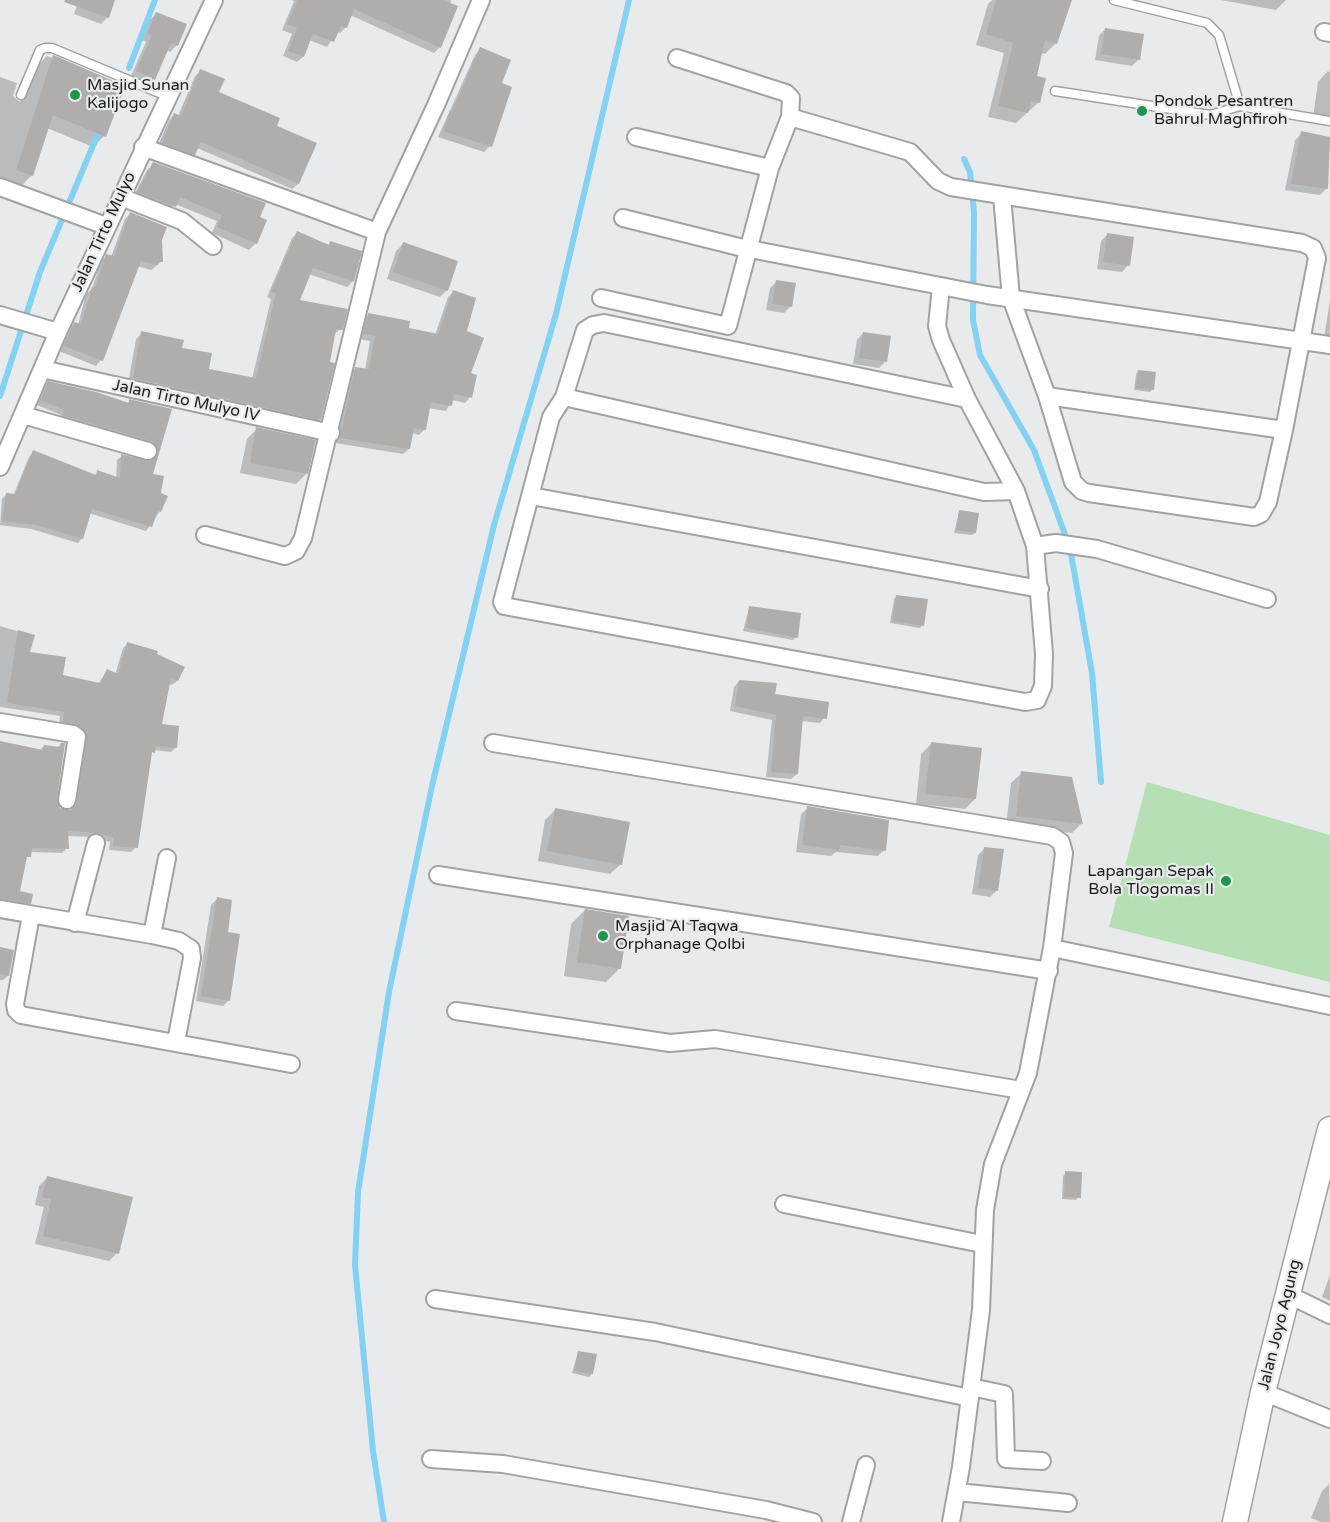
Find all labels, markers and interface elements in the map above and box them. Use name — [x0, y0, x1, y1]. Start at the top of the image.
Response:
place label: Masjid Sunan Kalijogo — [87, 76, 189, 114]
marker: Masjid Sunan Kalijogo — [68, 88, 82, 102]
place label: Pondok Pesantren Bahrul Maghfiroh — [1154, 92, 1293, 130]
marker: Pondok Pesantren Bahrul Maghfiroh — [1135, 104, 1149, 118]
street label: Jalan Tirto Mulyo — [68, 169, 140, 295]
street label: Jalan Tirto Mulyo IV — [111, 376, 261, 426]
place label: Lapangan Sepak Bola Tlogomas II — [1087, 862, 1214, 900]
marker: Lapangan Sepak Bola Tlogomas II — [1219, 874, 1233, 888]
place label: Masjid Al Taqwa Orphanage Qolbi — [615, 917, 745, 955]
marker: Masjid Al Taqwa Orphanage Qolbi — [596, 929, 610, 943]
street label: Jalan Joyo Agung — [1254, 1258, 1306, 1392]

